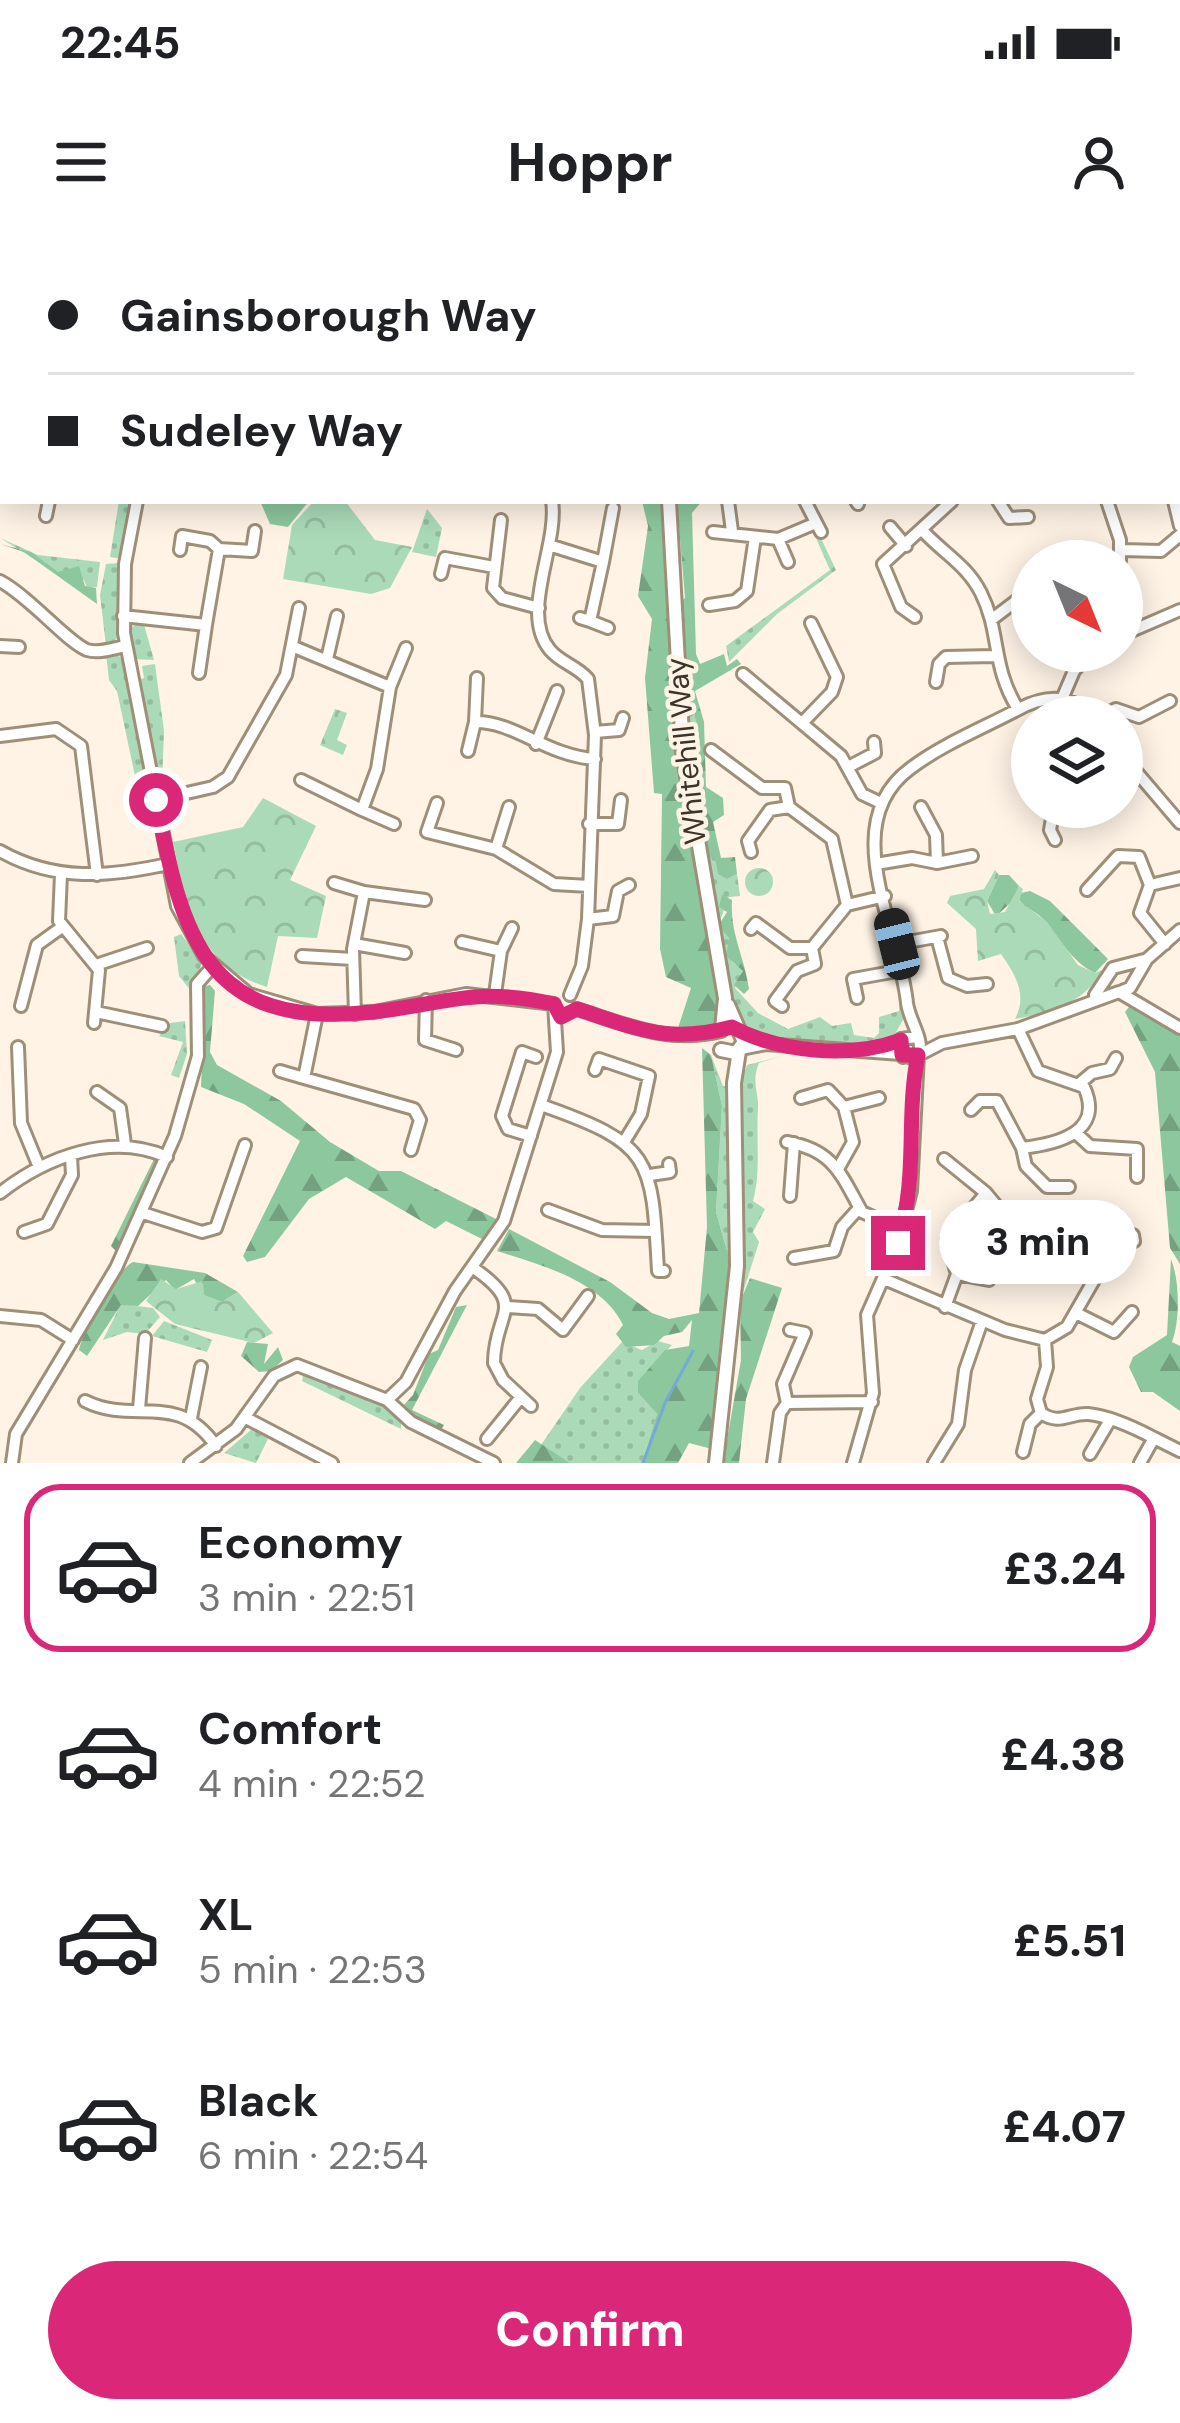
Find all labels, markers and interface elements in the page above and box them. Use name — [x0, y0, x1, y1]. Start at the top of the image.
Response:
text: 22:45 — [60, 13, 181, 72]
text: Hoppr — [507, 127, 673, 198]
icon: menu — [48, 129, 114, 195]
icon: person — [1066, 129, 1132, 195]
text: Gainsborough Way — [120, 286, 537, 345]
text: Sudeley Way — [120, 401, 403, 460]
north arrow — [1011, 540, 1143, 672]
map controls — [1011, 540, 1143, 828]
street label: Whitehill Way — [656, 655, 715, 846]
button: layers — [1011, 696, 1143, 828]
route start — [129, 773, 183, 827]
car — [871, 905, 923, 983]
callout: 3 min — [940, 1201, 1138, 1285]
route end — [871, 1216, 925, 1270]
text: 3 min — [986, 1216, 1090, 1267]
text: Economy — [198, 1513, 403, 1572]
icon: car — [54, 1514, 162, 1622]
text: £3.24 — [1004, 1539, 1126, 1598]
text: 3 min · 22:51 — [198, 1572, 415, 1623]
text: Comfort — [198, 1699, 382, 1758]
icon: car — [54, 1700, 162, 1808]
text: £4.38 — [1001, 1725, 1126, 1784]
text: 4 min · 22:52 — [198, 1758, 425, 1809]
text: XL — [198, 1885, 253, 1944]
icon: car — [54, 1886, 162, 1994]
text: £5.51 — [1013, 1911, 1126, 1970]
text: 5 min · 22:53 — [198, 1944, 427, 1995]
text: Black — [198, 2071, 318, 2130]
icon: car — [54, 2072, 162, 2180]
text: £4.07 — [1003, 2097, 1126, 2156]
text: 6 min · 22:54 — [198, 2130, 428, 2181]
button: Confirm — [48, 2261, 1132, 2399]

